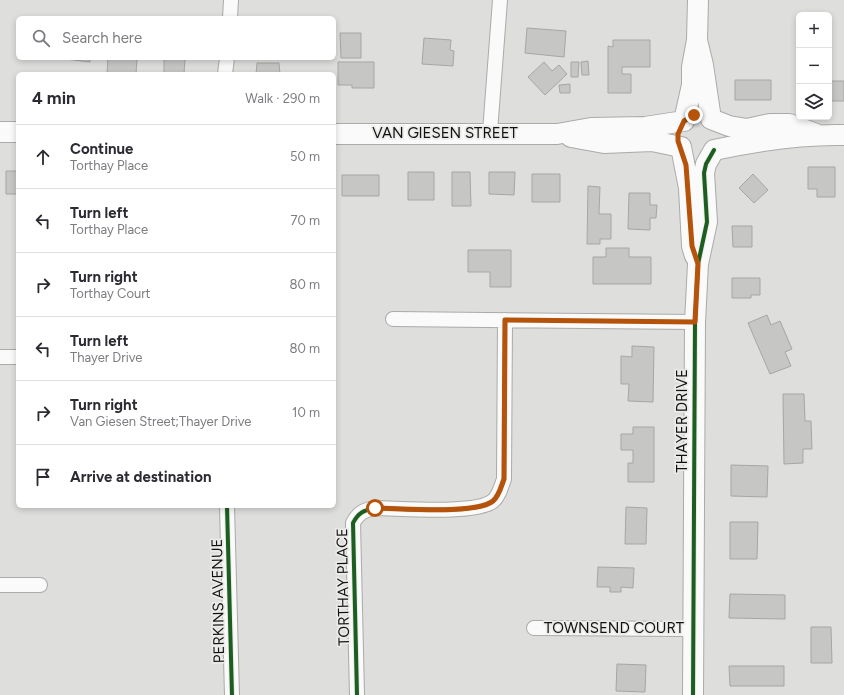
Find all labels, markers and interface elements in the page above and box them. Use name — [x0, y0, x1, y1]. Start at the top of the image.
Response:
map controls — [796, 12, 832, 120]
button: + — [796, 12, 832, 48]
search box — [16, 16, 336, 60]
icon: search — [30, 27, 52, 49]
text: Search here — [62, 29, 142, 47]
button: − — [796, 48, 832, 84]
button: layers — [796, 84, 832, 120]
text: 4 min — [32, 88, 76, 108]
text: Walk · 290 m — [245, 91, 320, 106]
route end — [685, 106, 703, 124]
street label: VAN GIESEN STREET — [372, 124, 519, 142]
text: Continue — [70, 140, 133, 158]
icon: ahead — [32, 146, 54, 168]
text: 50 m — [290, 149, 320, 164]
text: Torthay Place — [70, 158, 148, 173]
text: Turn left — [70, 204, 128, 222]
icon: left — [32, 210, 54, 232]
text: 70 m — [290, 213, 320, 228]
text: Torthay Place — [70, 222, 148, 237]
text: Turn right — [70, 268, 138, 286]
icon: right — [32, 274, 54, 296]
text: 80 m — [289, 277, 320, 292]
text: Torthay Court — [70, 286, 151, 301]
text: Turn left — [70, 332, 128, 350]
icon: left — [32, 338, 54, 360]
text: 80 m — [289, 341, 320, 356]
text: Thayer Drive — [70, 350, 142, 365]
street label: THAYER DRIVE — [673, 369, 691, 473]
text: Turn right — [70, 396, 138, 414]
icon: right — [32, 402, 54, 424]
text: 10 m — [292, 405, 320, 420]
text: Van Giesen Street;Thayer Drive — [70, 414, 251, 429]
icon: arrive — [32, 466, 54, 488]
text: Arrive at destination — [70, 468, 211, 486]
route start — [366, 499, 384, 517]
street label: TORTHAY PLACE — [333, 528, 353, 646]
street label: PERKINS AVENUE — [208, 539, 228, 663]
street label: TOWNSEND COURT — [544, 619, 685, 637]

